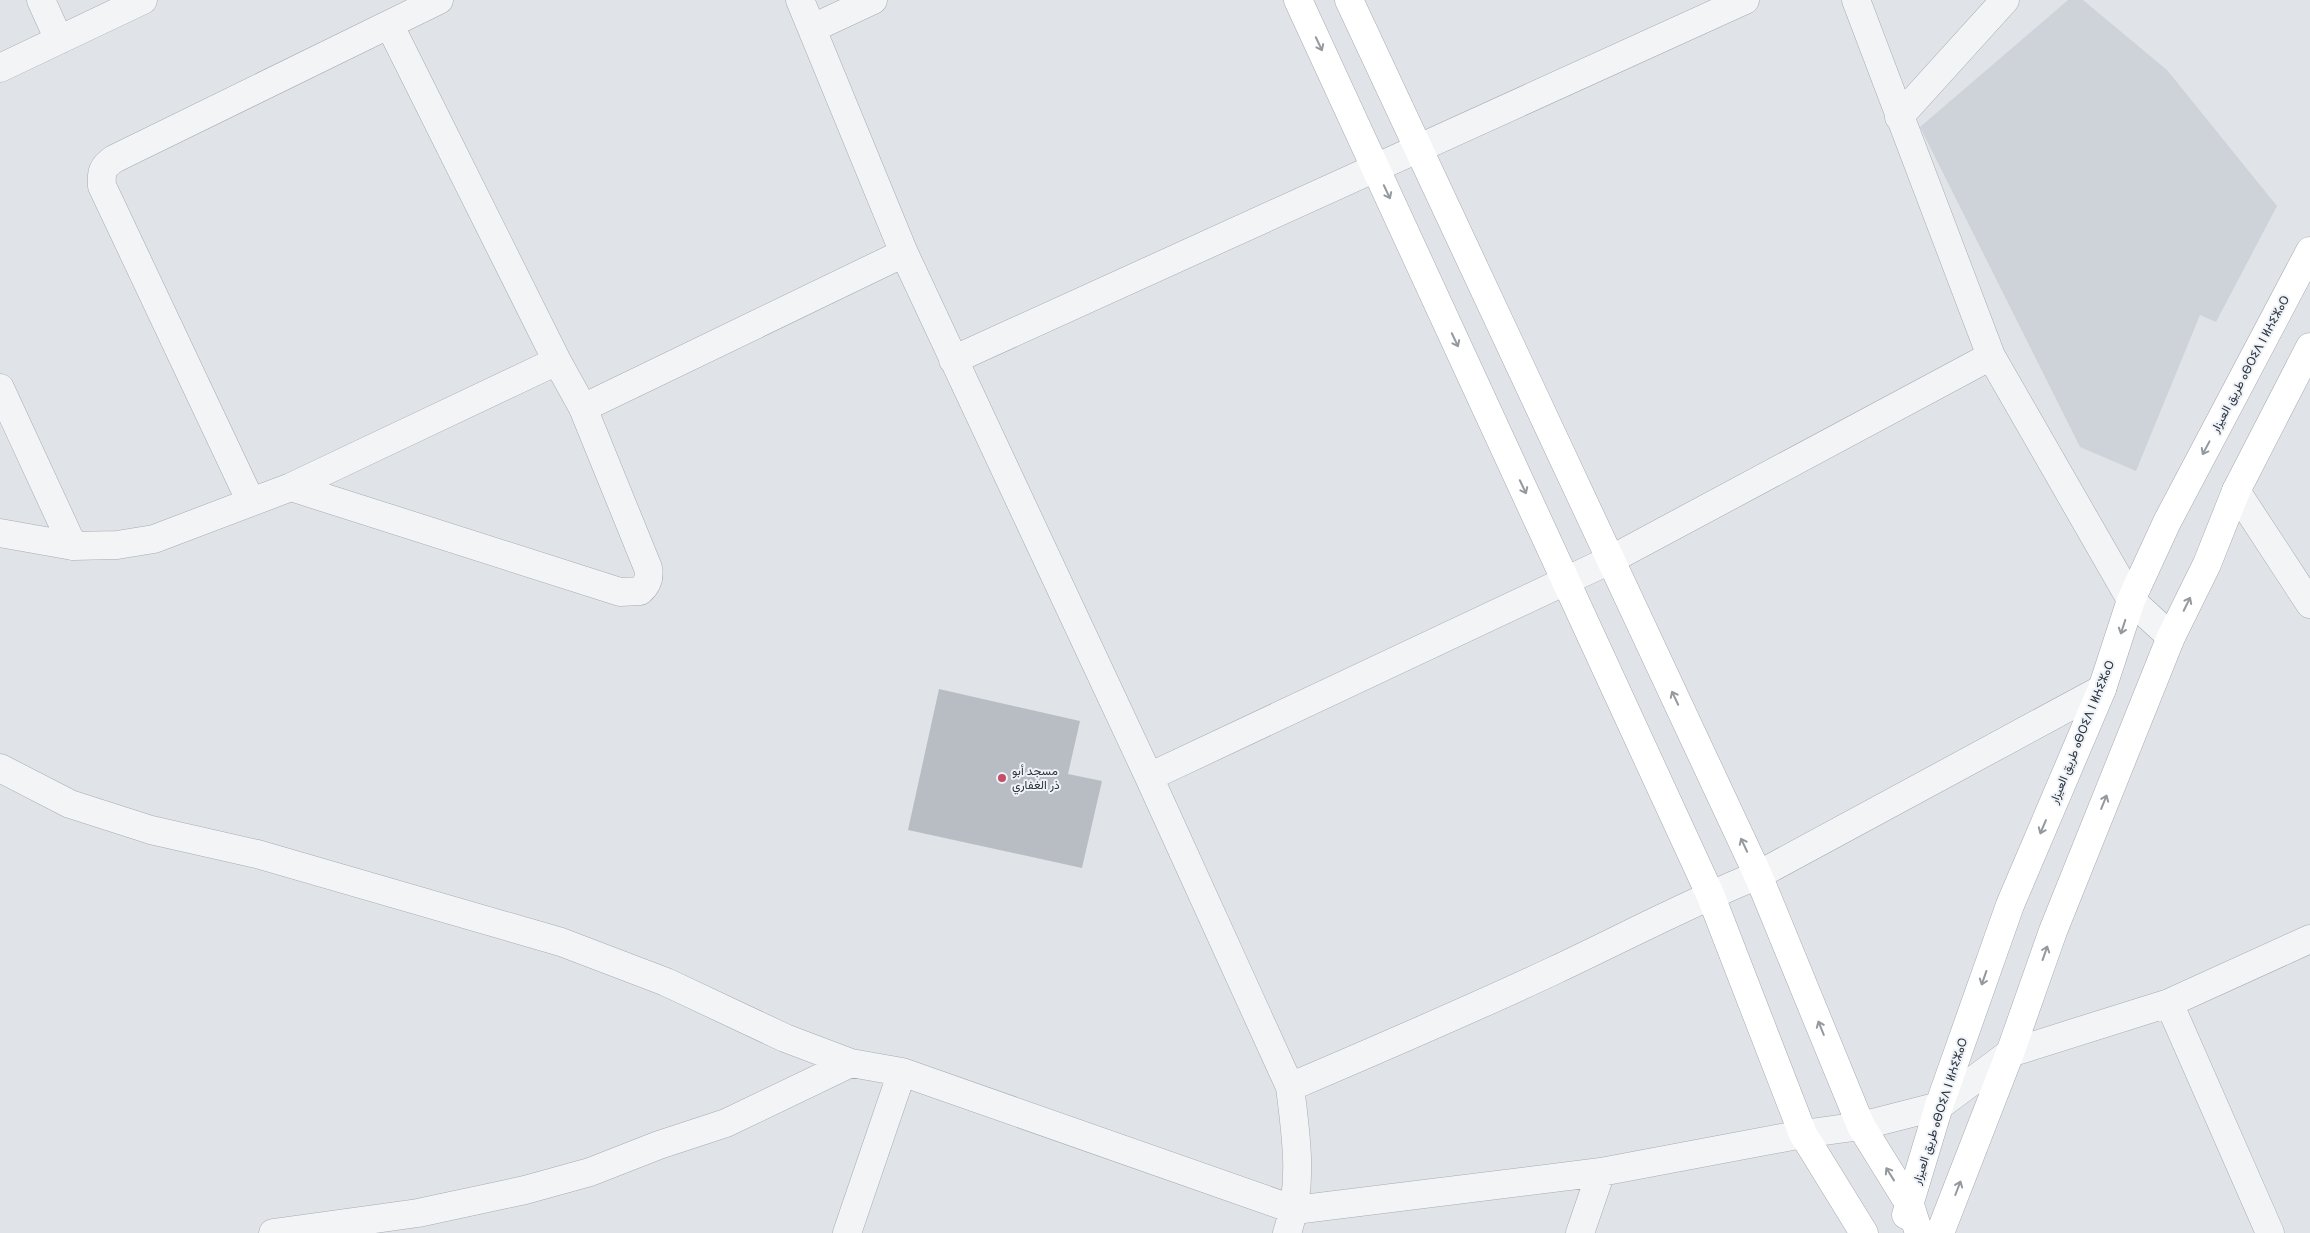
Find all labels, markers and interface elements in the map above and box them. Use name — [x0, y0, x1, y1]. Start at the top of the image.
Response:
one-way arrow — [1314, 36, 1324, 51]
one-way arrow — [1382, 184, 1392, 199]
street label: طريق العيزار ⴰⴱⵔⵉⴷ ⵏ ⵍⵄⵉⵣⴰⵔ — [2206, 293, 2293, 436]
one-way arrow — [1450, 332, 1460, 347]
one-way arrow — [2201, 441, 2211, 456]
one-way arrow — [1518, 479, 1528, 494]
one-way arrow — [2183, 597, 2192, 612]
one-way arrow — [2117, 619, 2127, 635]
street label: طريق العيزار ⴰⴱⵔⵉⴷ ⵏ ⵍⵄⵉⵣⴰⵔ — [2045, 658, 2118, 807]
one-way arrow — [1670, 691, 1680, 706]
place label: مسجد أبو ذر الغفاري — [1012, 763, 1060, 795]
marker: مسجد أبو ذر الغفاري — [996, 772, 1008, 784]
one-way arrow — [2100, 795, 2109, 810]
one-way arrow — [2038, 819, 2048, 834]
one-way arrow — [1739, 838, 1749, 853]
one-way arrow — [2041, 946, 2050, 962]
one-way arrow — [1979, 970, 1988, 985]
one-way arrow — [1815, 1021, 1825, 1036]
street label: طريق العيزار ⴰⴱⵔⵉⴷ ⵏ ⵍⵄⵉⵣⴰⵔ — [1908, 1036, 1971, 1187]
one-way arrow — [1885, 1167, 1895, 1181]
one-way arrow — [1954, 1180, 1963, 1196]

